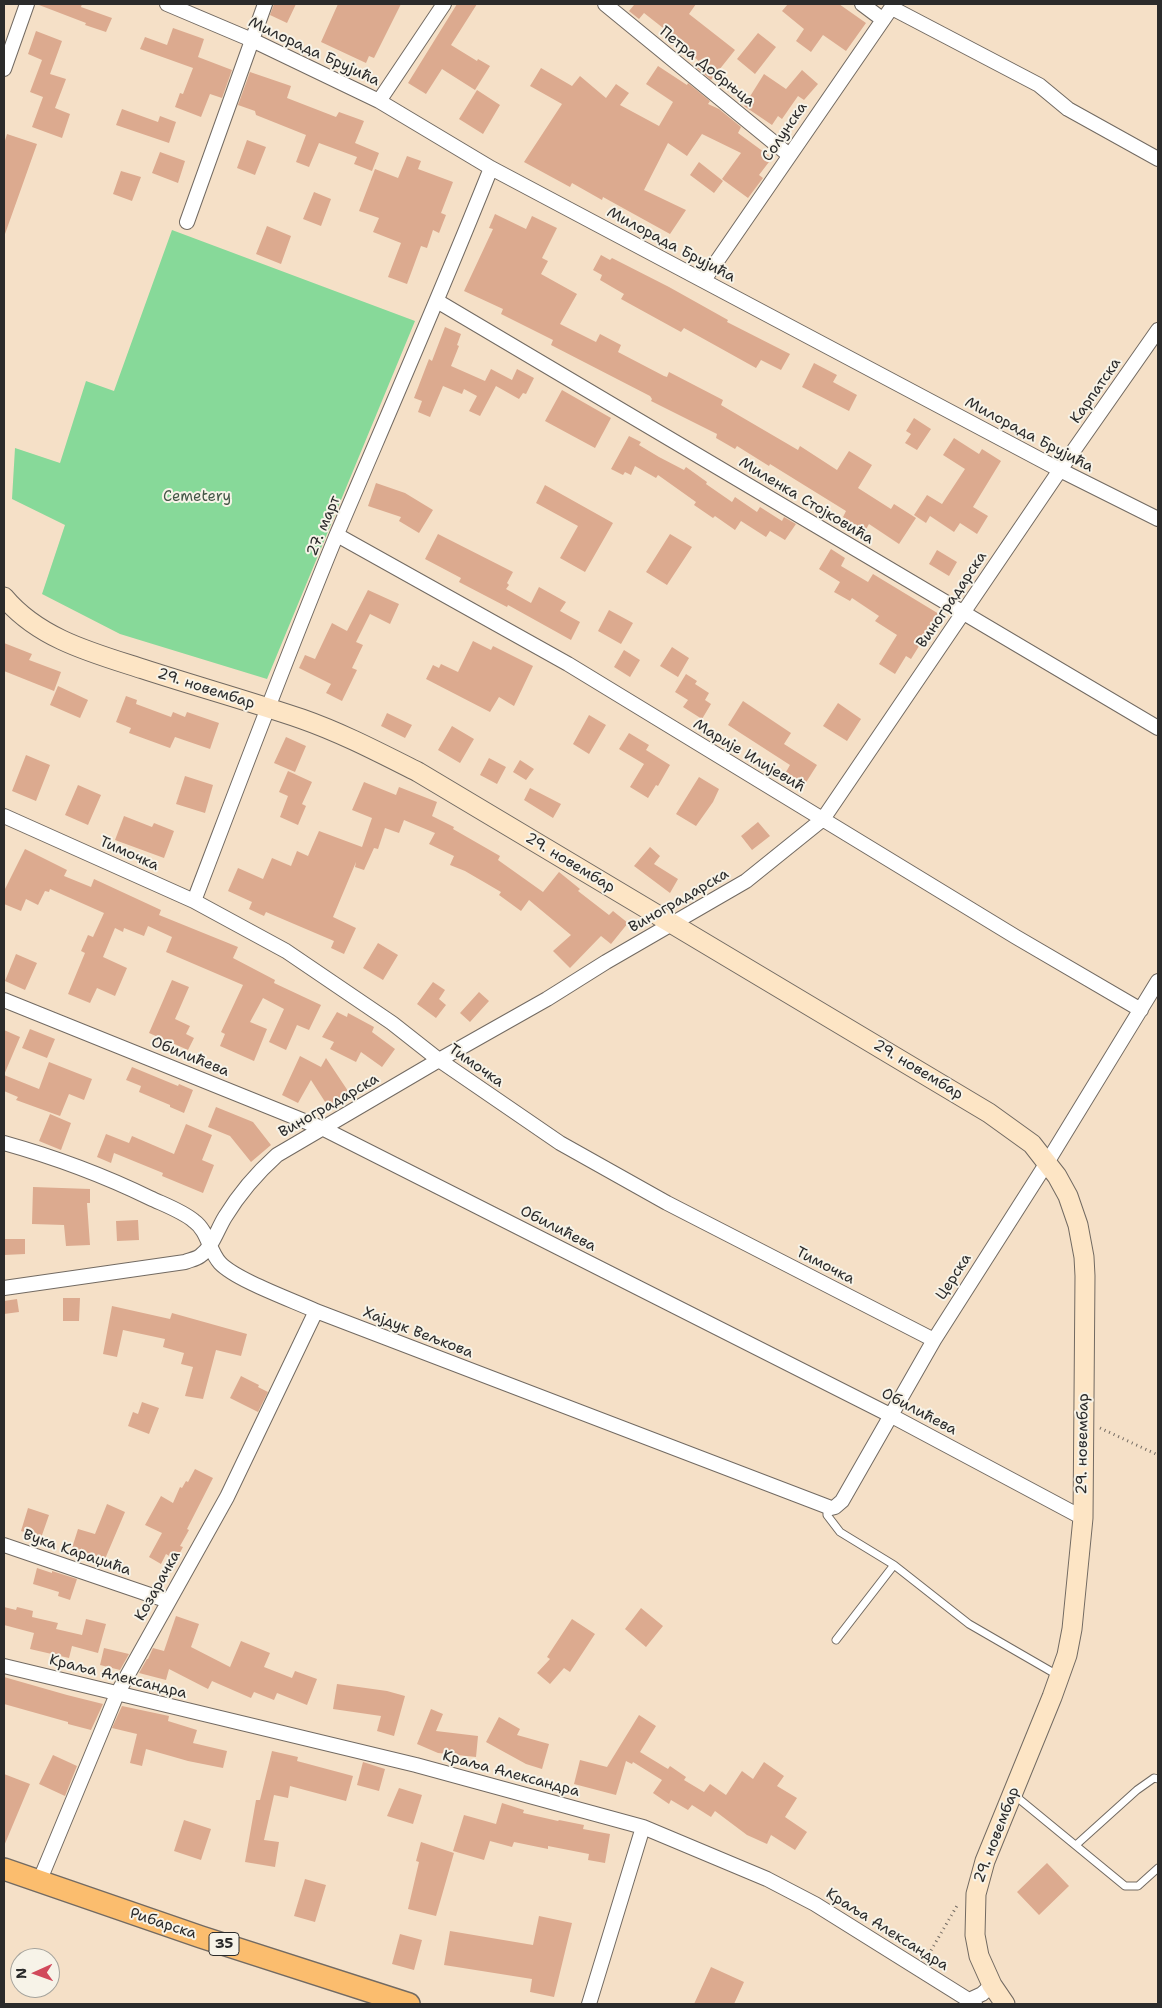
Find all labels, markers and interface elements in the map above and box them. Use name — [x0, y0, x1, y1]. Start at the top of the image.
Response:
street label: Милорада Брујића — [245, 14, 383, 90]
street label: Петра Добрњца — [656, 23, 758, 111]
street label: Солунска — [759, 99, 811, 165]
street label: Милорада Брујића — [604, 204, 738, 286]
street label: Карпатска — [1067, 355, 1125, 427]
street label: Милорада Брујића — [962, 394, 1096, 476]
street label: Миленка Стојковића — [735, 454, 877, 548]
park label: Cemetery — [163, 488, 231, 506]
street label: 27. март — [303, 493, 345, 559]
street label: Виноградарска — [913, 548, 991, 652]
street label: 29. новембар — [155, 665, 257, 713]
street label: Марије Илијевић — [690, 715, 808, 797]
street label: 29. новембар — [522, 829, 618, 897]
street label: Тимочка — [96, 833, 162, 875]
street label: Виноградарска — [626, 865, 732, 937]
street label: Обилићева — [148, 1033, 232, 1081]
street label: 29. новембар — [870, 1036, 966, 1104]
street label: Тимочка — [445, 1040, 507, 1092]
street label: Виноградарска — [276, 1070, 382, 1142]
street label: Обилићева — [517, 1202, 599, 1256]
street label: Тимочка — [793, 1244, 857, 1288]
street label: Церска — [932, 1250, 976, 1304]
street label: Хајдук Вељкова — [360, 1304, 476, 1362]
street label: Обилићева — [878, 1385, 960, 1439]
street label: 29. новембар — [1073, 1393, 1093, 1495]
street label: Вука Караџића — [21, 1526, 133, 1580]
street label: Козарачка — [131, 1548, 185, 1624]
street label: Краља Александра — [47, 1651, 189, 1703]
street label: Краља Александра — [440, 1747, 582, 1801]
street label: 29. новембар — [970, 1784, 1024, 1886]
street label: Краља Александра — [822, 1885, 952, 1975]
street label: Рибарска — [127, 1905, 199, 1943]
road number: 35 — [209, 1932, 239, 1956]
north arrow — [10, 1948, 60, 1998]
text: N — [12, 1968, 30, 1979]

